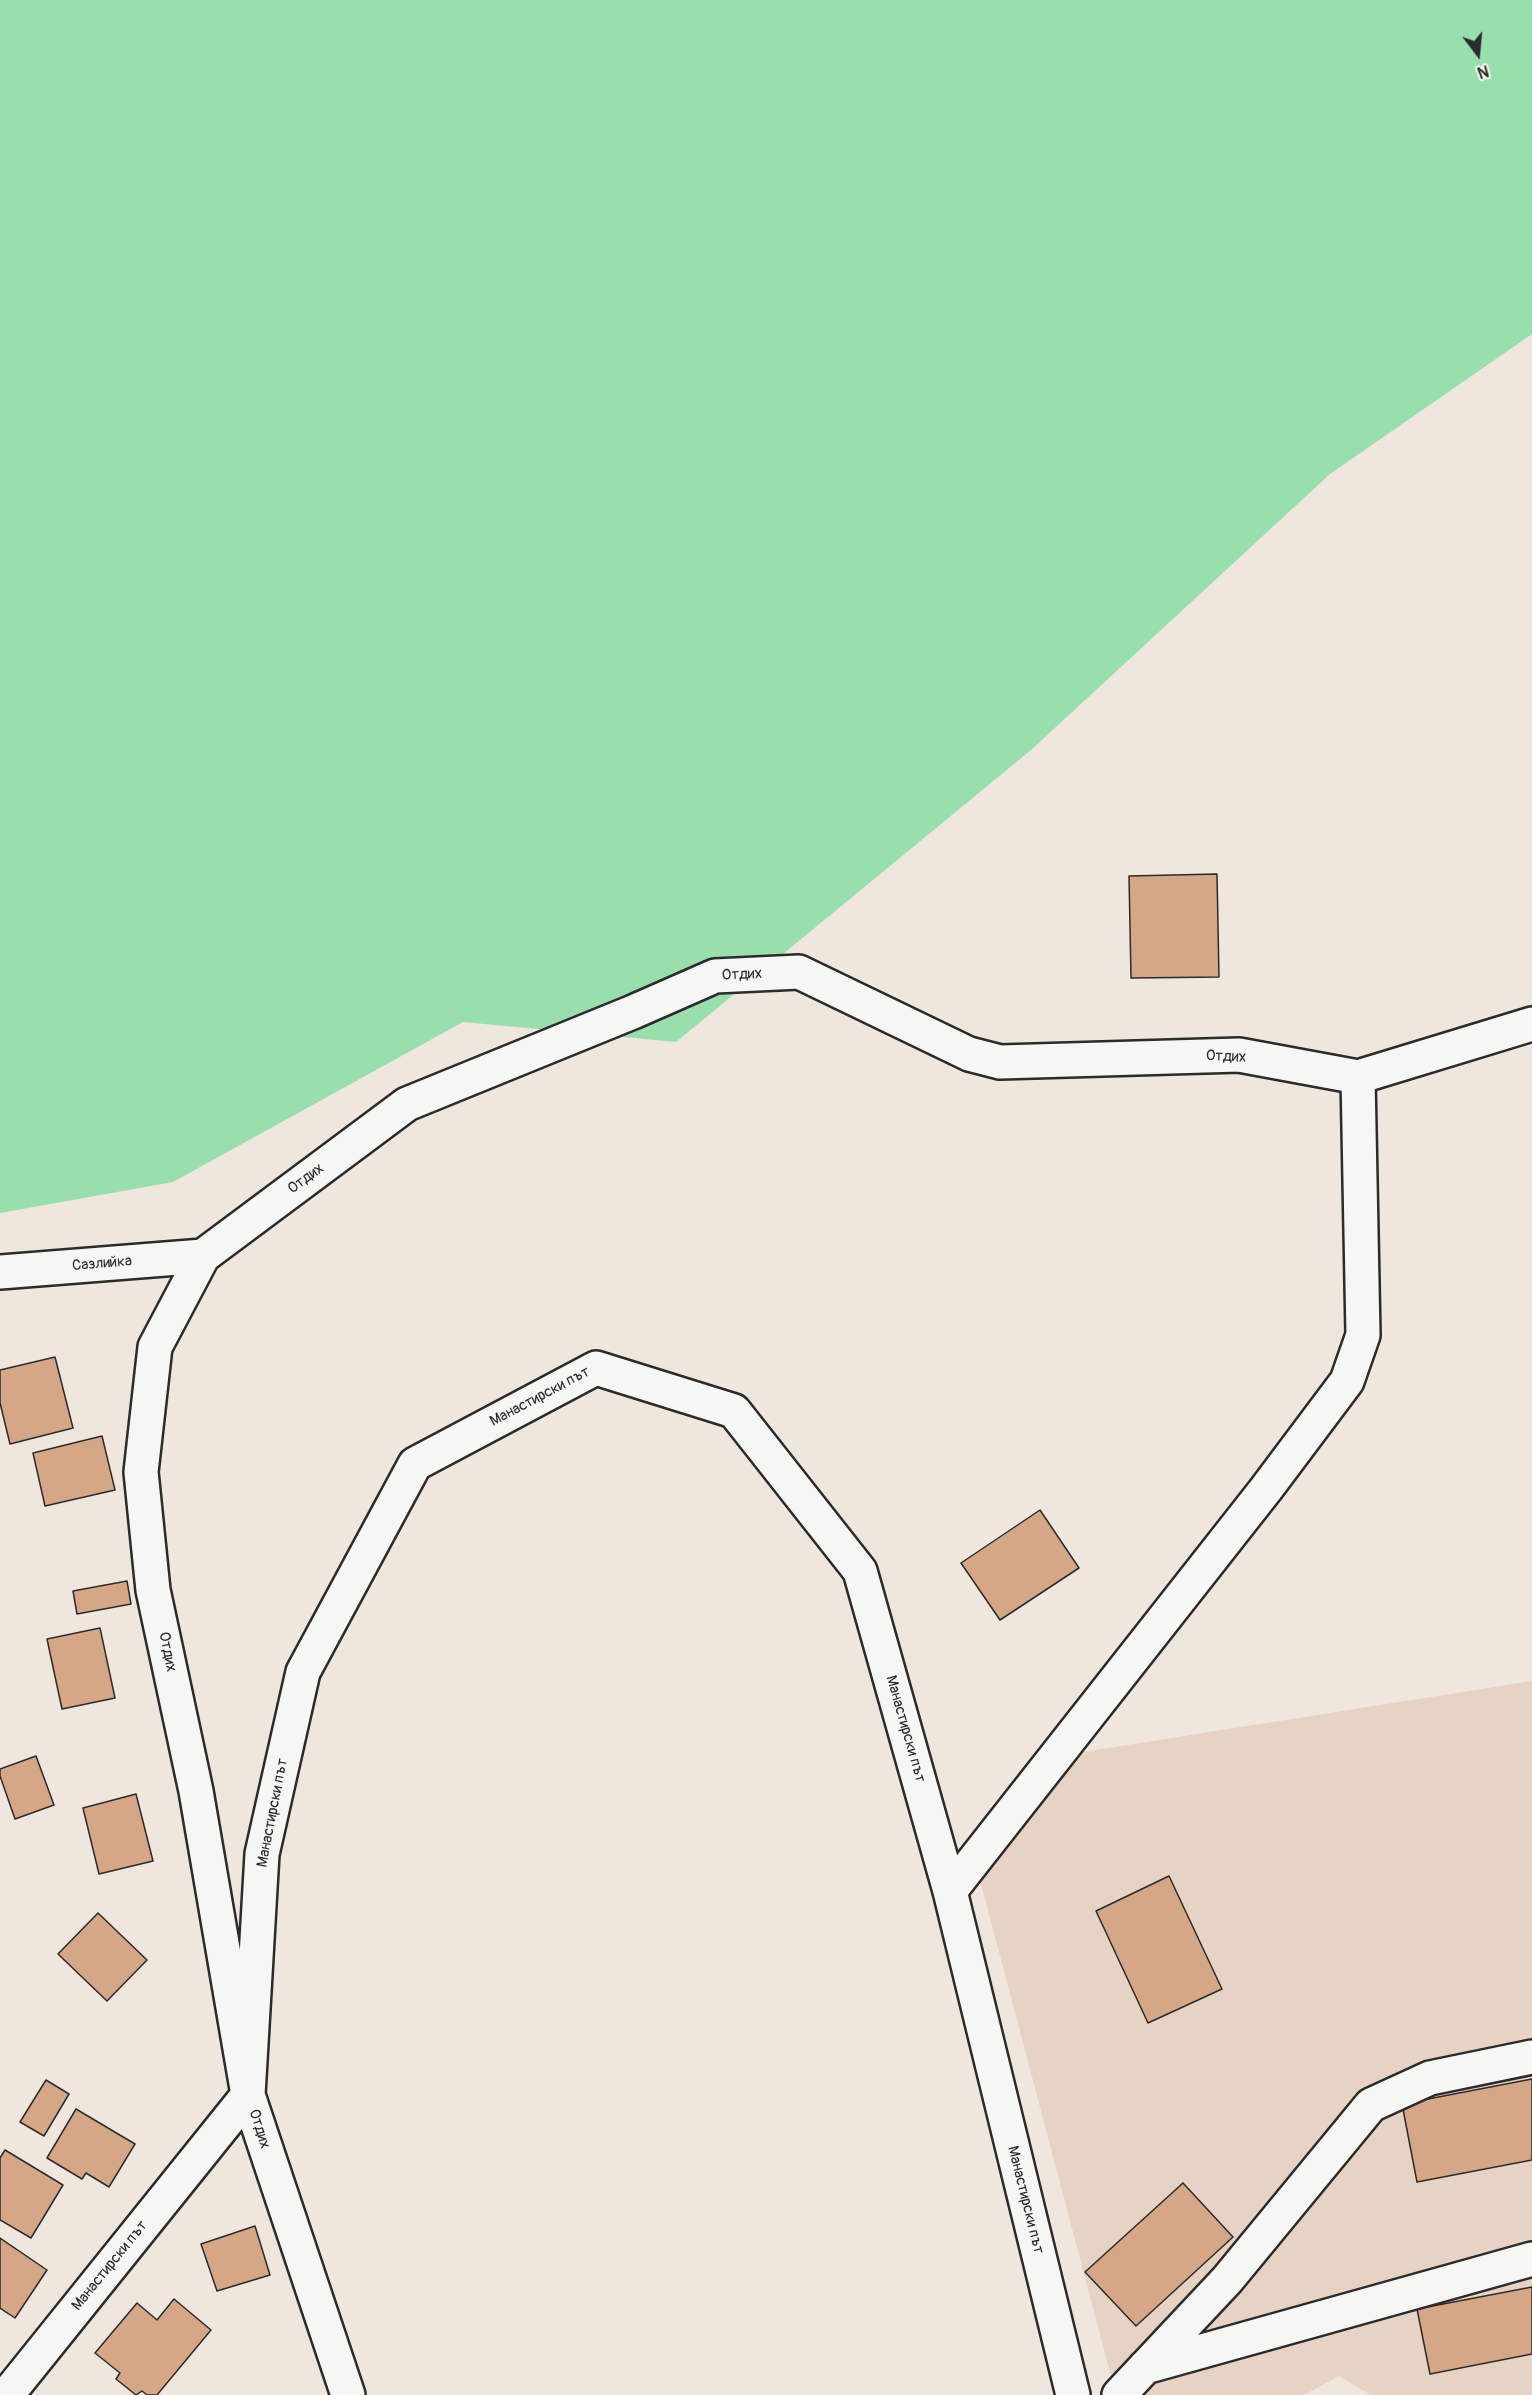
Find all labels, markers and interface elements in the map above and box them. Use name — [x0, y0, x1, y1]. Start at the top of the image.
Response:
north arrow — [1448, 24, 1508, 84]
text: N — [1475, 60, 1491, 82]
street label: Отдих — [721, 965, 763, 985]
street label: Отдих — [1206, 1047, 1246, 1067]
street label: Отдих — [285, 1160, 327, 1198]
street label: Сазлийка — [71, 1252, 133, 1276]
street label: Манастирски път — [487, 1363, 593, 1431]
street label: Отдих — [154, 1630, 180, 1674]
street label: Манастирски път — [881, 1673, 929, 1785]
street label: Манастирски път — [254, 1757, 292, 1869]
street label: Отдих — [244, 2107, 274, 2151]
street label: Манастирски път — [1003, 2144, 1047, 2256]
street label: Манастирски път — [68, 2217, 152, 2315]

